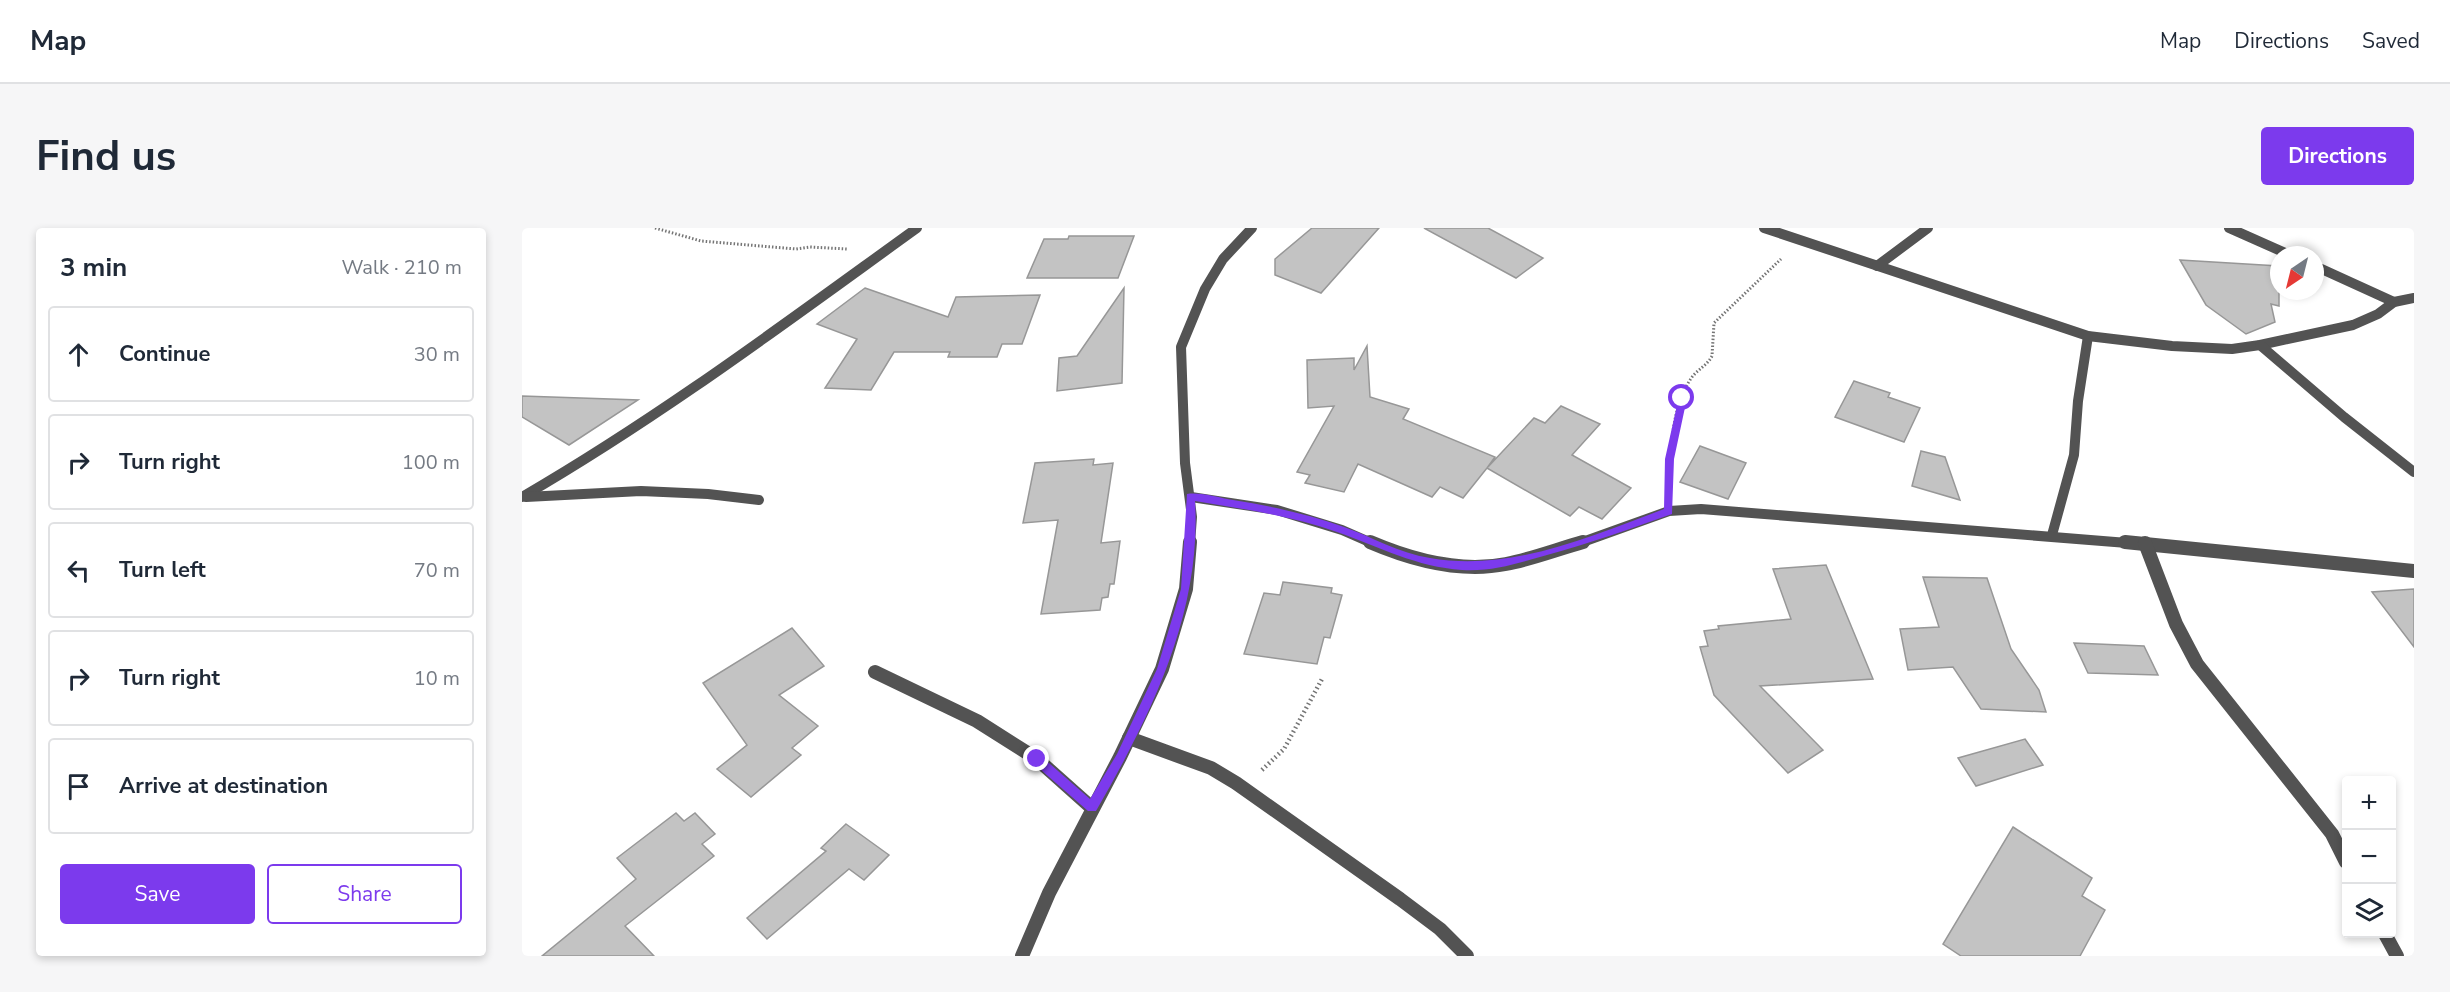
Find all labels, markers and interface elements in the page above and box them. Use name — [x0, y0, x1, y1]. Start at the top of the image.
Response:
text: Map — [30, 22, 86, 60]
text: Map — [2160, 27, 2201, 55]
text: Directions — [2234, 27, 2329, 55]
text: Saved — [2362, 27, 2420, 55]
button: Directions — [2261, 127, 2414, 185]
text: Find us — [36, 128, 176, 185]
north arrow — [2270, 246, 2324, 300]
text: 3 min — [60, 250, 127, 285]
text: Walk · 210 m — [342, 254, 462, 281]
icon: ahead — [62, 338, 95, 371]
text: Continue — [119, 339, 210, 369]
text: 30 m — [414, 341, 460, 368]
route start — [1668, 384, 1694, 410]
icon: right — [62, 446, 95, 479]
text: Turn right — [119, 447, 220, 477]
text: 100 m — [402, 449, 460, 476]
icon: left — [62, 554, 95, 587]
text: Turn left — [119, 555, 206, 585]
text: 70 m — [414, 557, 460, 584]
icon: right — [62, 662, 95, 695]
text: Turn right — [119, 663, 220, 693]
text: 10 m — [414, 665, 460, 692]
route end — [1023, 745, 1049, 771]
icon: arrive — [62, 770, 95, 803]
text: Arrive at destination — [119, 771, 328, 801]
map controls — [2342, 776, 2396, 938]
button: + — [2342, 776, 2396, 830]
button: − — [2342, 830, 2396, 884]
button: Save — [60, 864, 255, 924]
button: Share — [267, 864, 462, 924]
button: layers — [2342, 884, 2396, 938]

